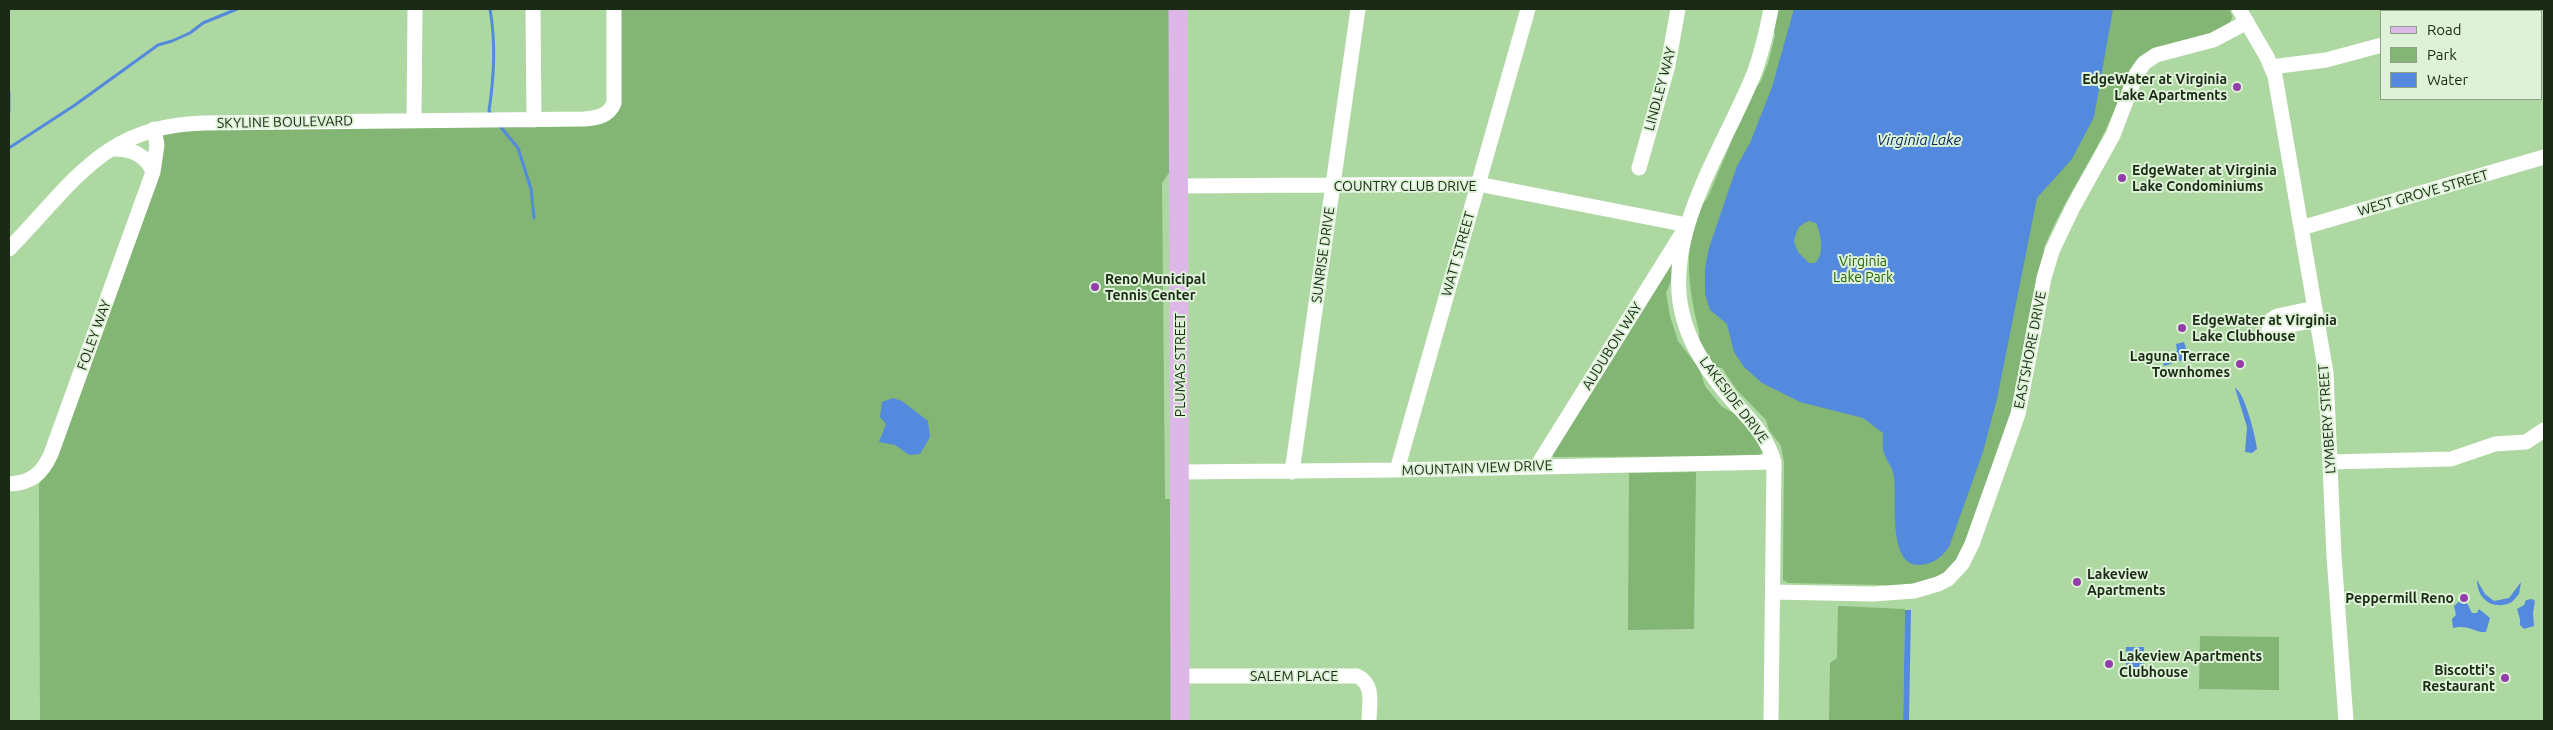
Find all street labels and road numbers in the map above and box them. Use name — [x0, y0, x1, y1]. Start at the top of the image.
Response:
street label: LINDLEY WAY — [1641, 45, 1679, 133]
street label: SKYLINE BOULEVARD — [217, 112, 353, 132]
street label: WEST GROVE STREET — [2356, 166, 2490, 220]
street label: COUNTRY CLUB DRIVE — [1334, 178, 1476, 194]
street label: SUNRISE DRIVE — [1308, 206, 1338, 304]
street label: WATT STREET — [1438, 210, 1478, 298]
street label: EASTSHORE DRIVE — [2010, 290, 2050, 410]
street label: FOLEY WAY — [74, 298, 114, 372]
street label: AUDUBON WAY — [1578, 299, 1646, 393]
street label: PLUMAS STREET — [1172, 313, 1188, 417]
street label: LAKESIDE DRIVE — [1696, 353, 1772, 447]
street label: LYMBERY STREET — [2315, 364, 2339, 474]
street label: MOUNTAIN VIEW DRIVE — [1401, 457, 1553, 479]
street label: SALEM PLACE — [1250, 668, 1338, 684]

